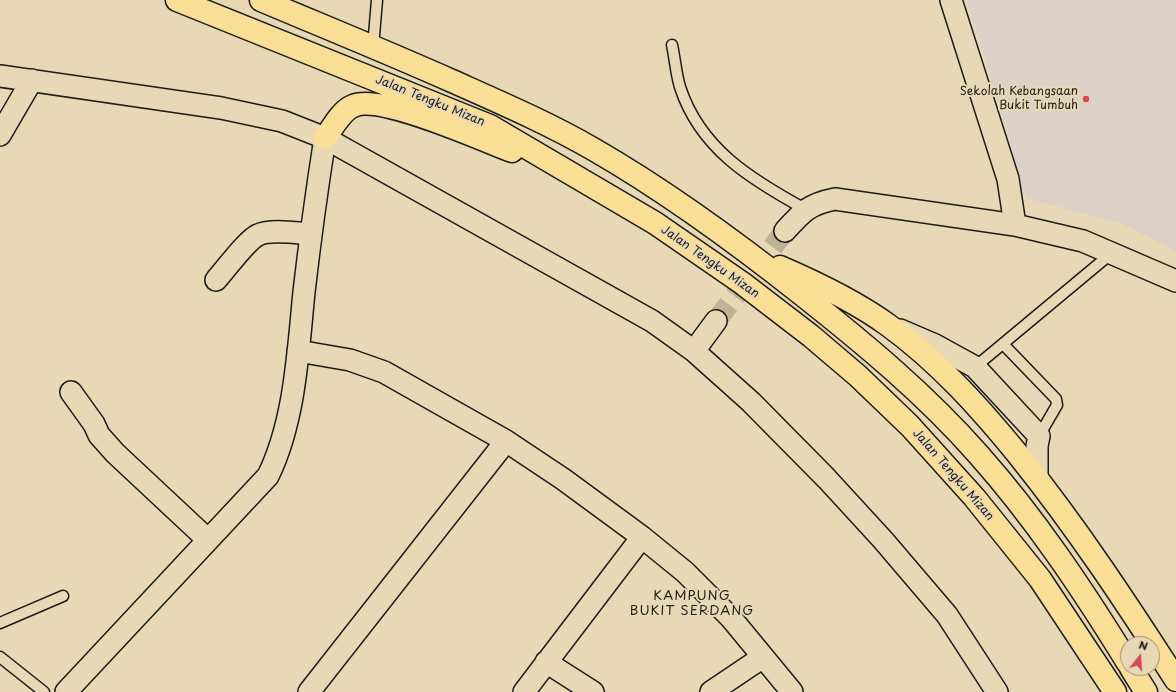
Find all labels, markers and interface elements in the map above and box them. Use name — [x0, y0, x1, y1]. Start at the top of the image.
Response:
street label: Jalan Tengku Mizan — [373, 72, 487, 130]
place label: Sekolah Kebangsaan Bukit Tumbuh — [960, 85, 1078, 113]
marker: Sekolah Kebangsaan Bukit Tumbuh — [1081, 94, 1091, 104]
street label: Jalan Tengku Mizan — [658, 223, 762, 301]
street label: Jalan Tengku Mizan — [909, 426, 997, 524]
district label: KAMPUNG BUKIT SERDANG — [630, 588, 754, 619]
north arrow — [1120, 636, 1160, 676]
text: N — [1137, 636, 1150, 654]

